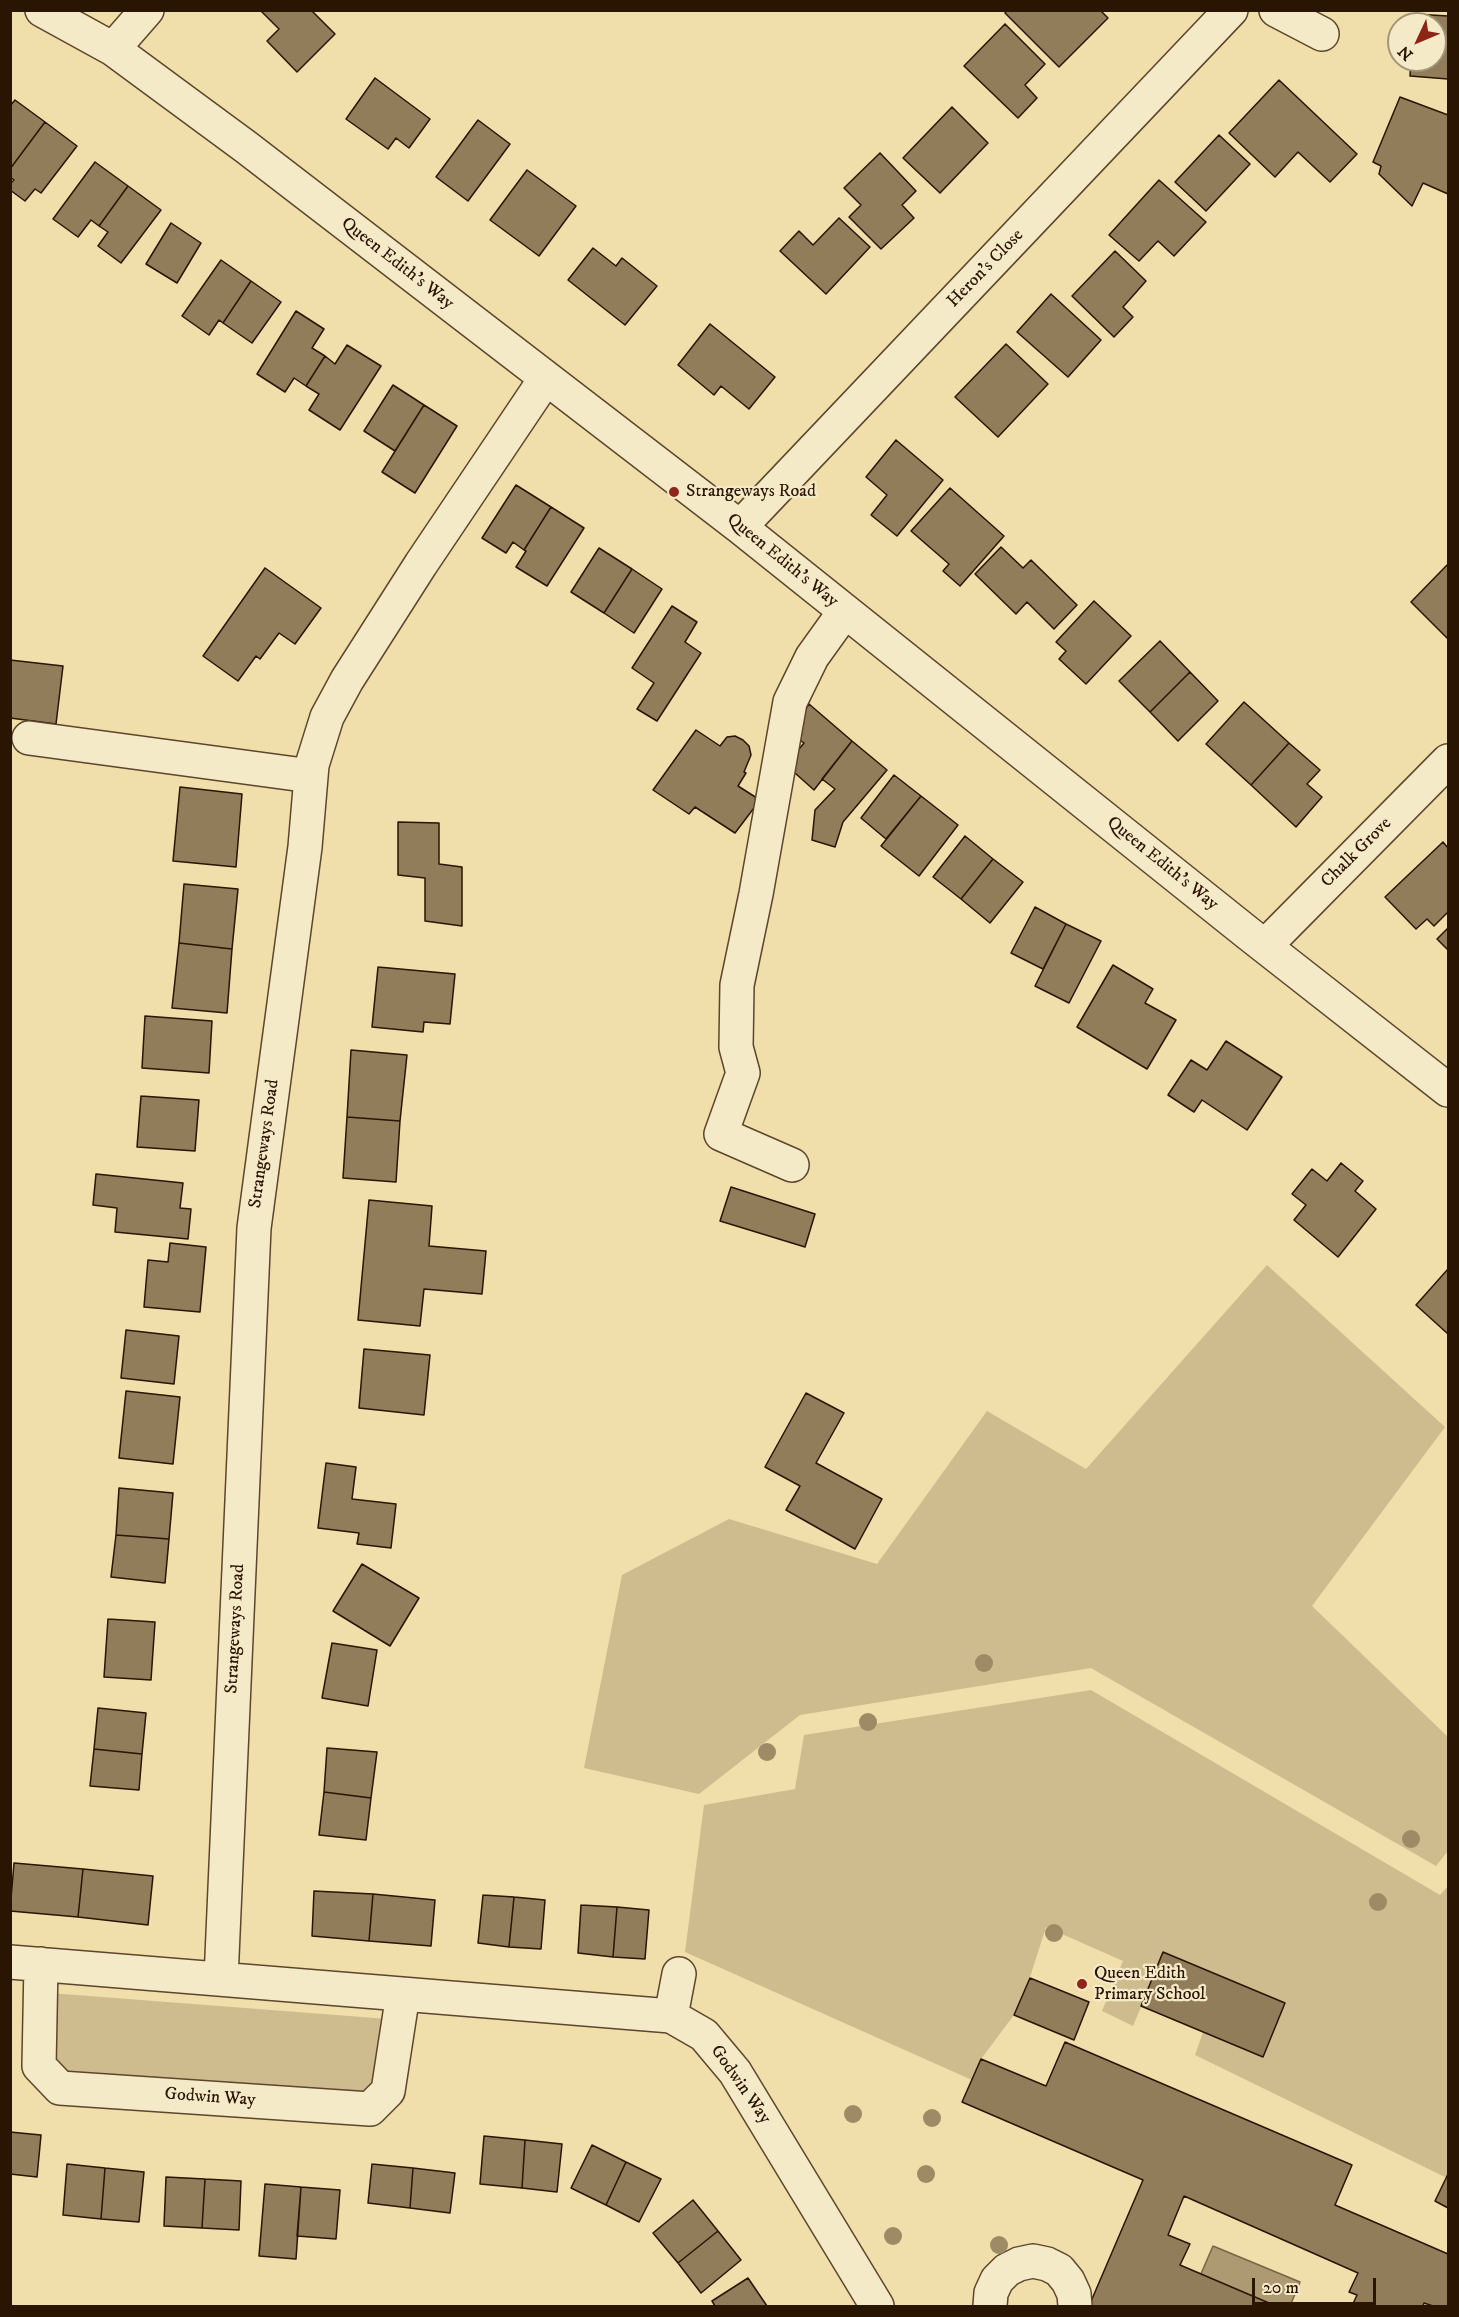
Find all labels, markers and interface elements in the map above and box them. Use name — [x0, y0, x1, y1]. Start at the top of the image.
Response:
north arrow — [1387, 12, 1447, 72]
text: N — [1394, 41, 1417, 65]
street label: Queen Edith's Way — [336, 213, 458, 315]
street label: Heron's Close — [943, 225, 1029, 313]
place label: Strangeways Road — [686, 481, 816, 503]
marker: Strangeways Road — [667, 485, 681, 499]
street label: Queen Edith's Way — [722, 509, 842, 613]
street label: Queen Edith's Way — [1102, 812, 1222, 916]
street label: Chalk Grove — [1317, 813, 1397, 893]
street label: Strangeways Road — [245, 1078, 285, 1210]
street label: Strangeways Road — [222, 1564, 250, 1694]
place label: Queen Edith Primary School — [1094, 1963, 1205, 2006]
marker: Queen Edith Primary School — [1075, 1977, 1089, 1991]
street label: Godwin Way — [705, 2041, 775, 2129]
street label: Godwin Way — [164, 2084, 256, 2112]
scale bar — [1255, 2266, 1380, 2304]
text: 20 m — [1263, 2277, 1299, 2299]

